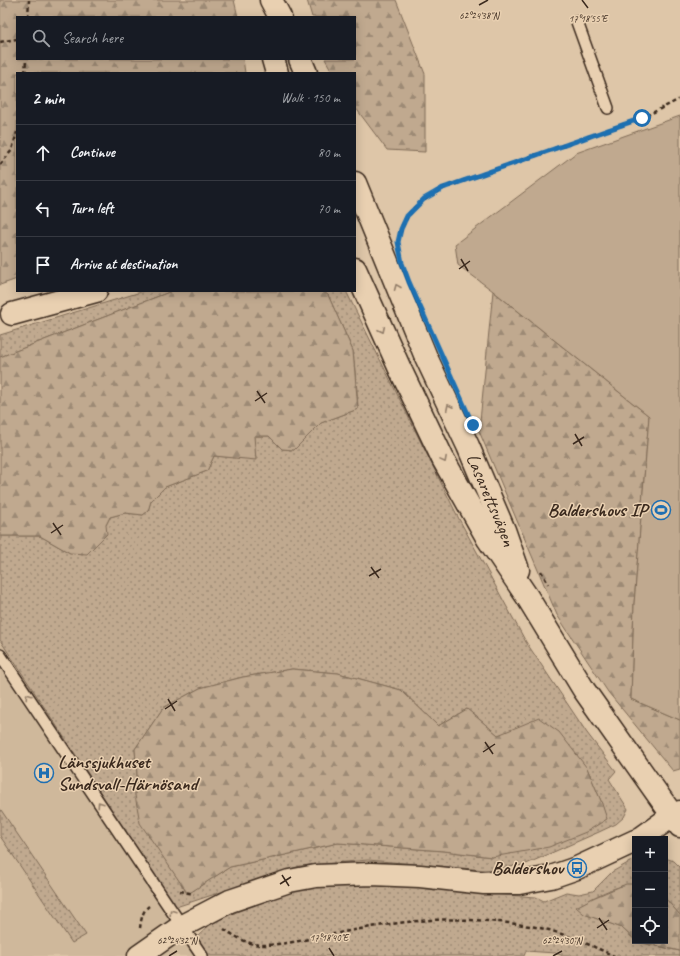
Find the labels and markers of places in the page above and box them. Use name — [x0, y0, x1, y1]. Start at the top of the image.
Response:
place label: Baldershovs IP — [548, 498, 650, 522]
sports icon: Baldershovs IP — [650, 499, 672, 521]
place label: Länssjukhuset Sundsvall-Härnösand — [58, 750, 200, 796]
hospital icon: Länssjukhuset Sundsvall-Härnösand — [33, 762, 55, 784]
place label: Baldershov — [492, 856, 565, 880]
bus stop icon: Baldershov — [566, 857, 588, 879]

